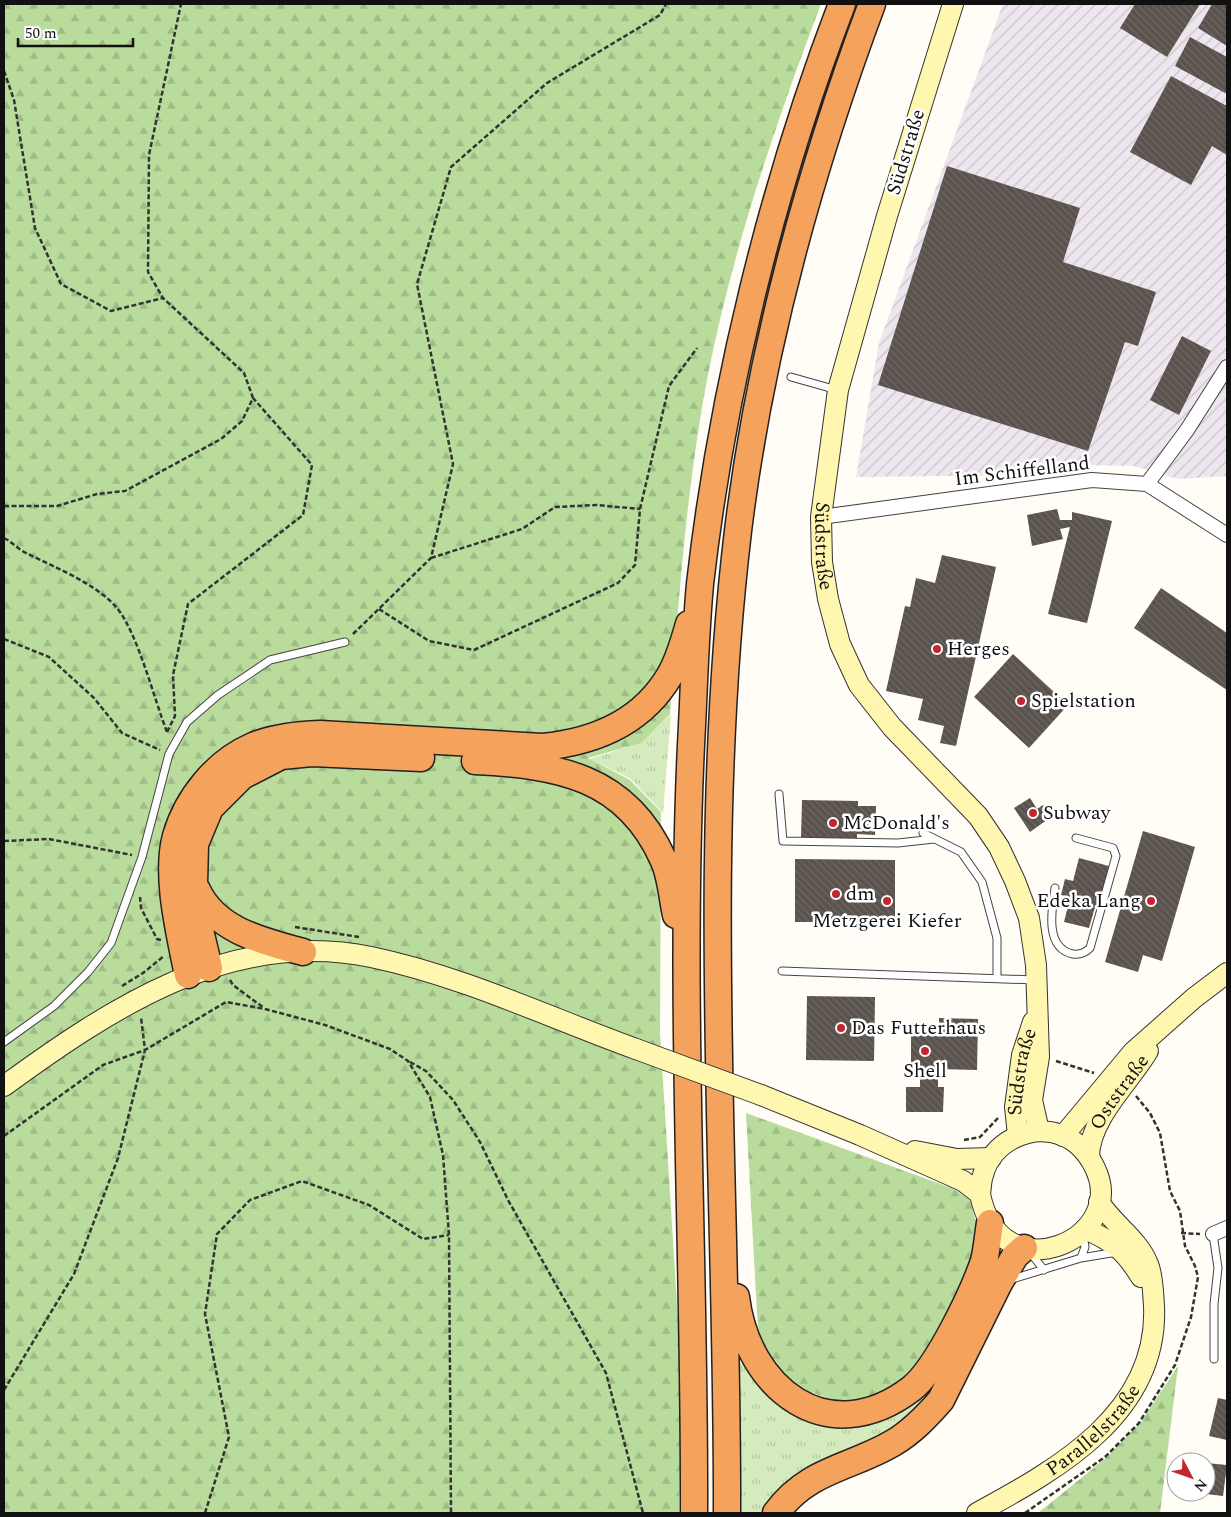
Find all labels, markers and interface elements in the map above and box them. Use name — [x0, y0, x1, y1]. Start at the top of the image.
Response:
scale bar — [18, 15, 132, 47]
text: 50 m — [25, 22, 57, 45]
street label: Südstraße — [879, 105, 933, 199]
street label: Im Schiffelland — [953, 448, 1091, 494]
street label: Südstraße — [806, 500, 841, 592]
place label: Herges — [947, 634, 1010, 664]
marker: Herges — [931, 643, 943, 655]
place label: Spielstation — [1031, 686, 1136, 716]
marker: Spielstation — [1015, 695, 1027, 707]
place label: Subway — [1043, 798, 1112, 828]
marker: Subway — [1027, 807, 1039, 819]
place label: McDonald's — [843, 808, 950, 838]
marker: McDonald's — [827, 817, 839, 829]
place label: dm — [846, 879, 874, 909]
place label: Edeka Lang — [1037, 886, 1141, 916]
marker: dm — [830, 888, 842, 900]
marker: Metzgerei Kiefer — [881, 895, 893, 907]
marker: Edeka Lang — [1145, 895, 1157, 907]
place label: Metzgerei Kiefer — [812, 906, 962, 936]
place label: Das Futterhaus — [851, 1013, 986, 1043]
marker: Das Futterhaus — [835, 1022, 847, 1034]
street label: Südstraße — [1000, 1024, 1045, 1117]
marker: Shell — [919, 1045, 931, 1057]
street label: Oststraße — [1082, 1048, 1157, 1135]
place label: Shell — [903, 1056, 947, 1086]
street label: Parallelstraße — [1040, 1379, 1148, 1484]
north arrow — [1166, 1452, 1216, 1502]
text: N — [1189, 1474, 1212, 1496]

